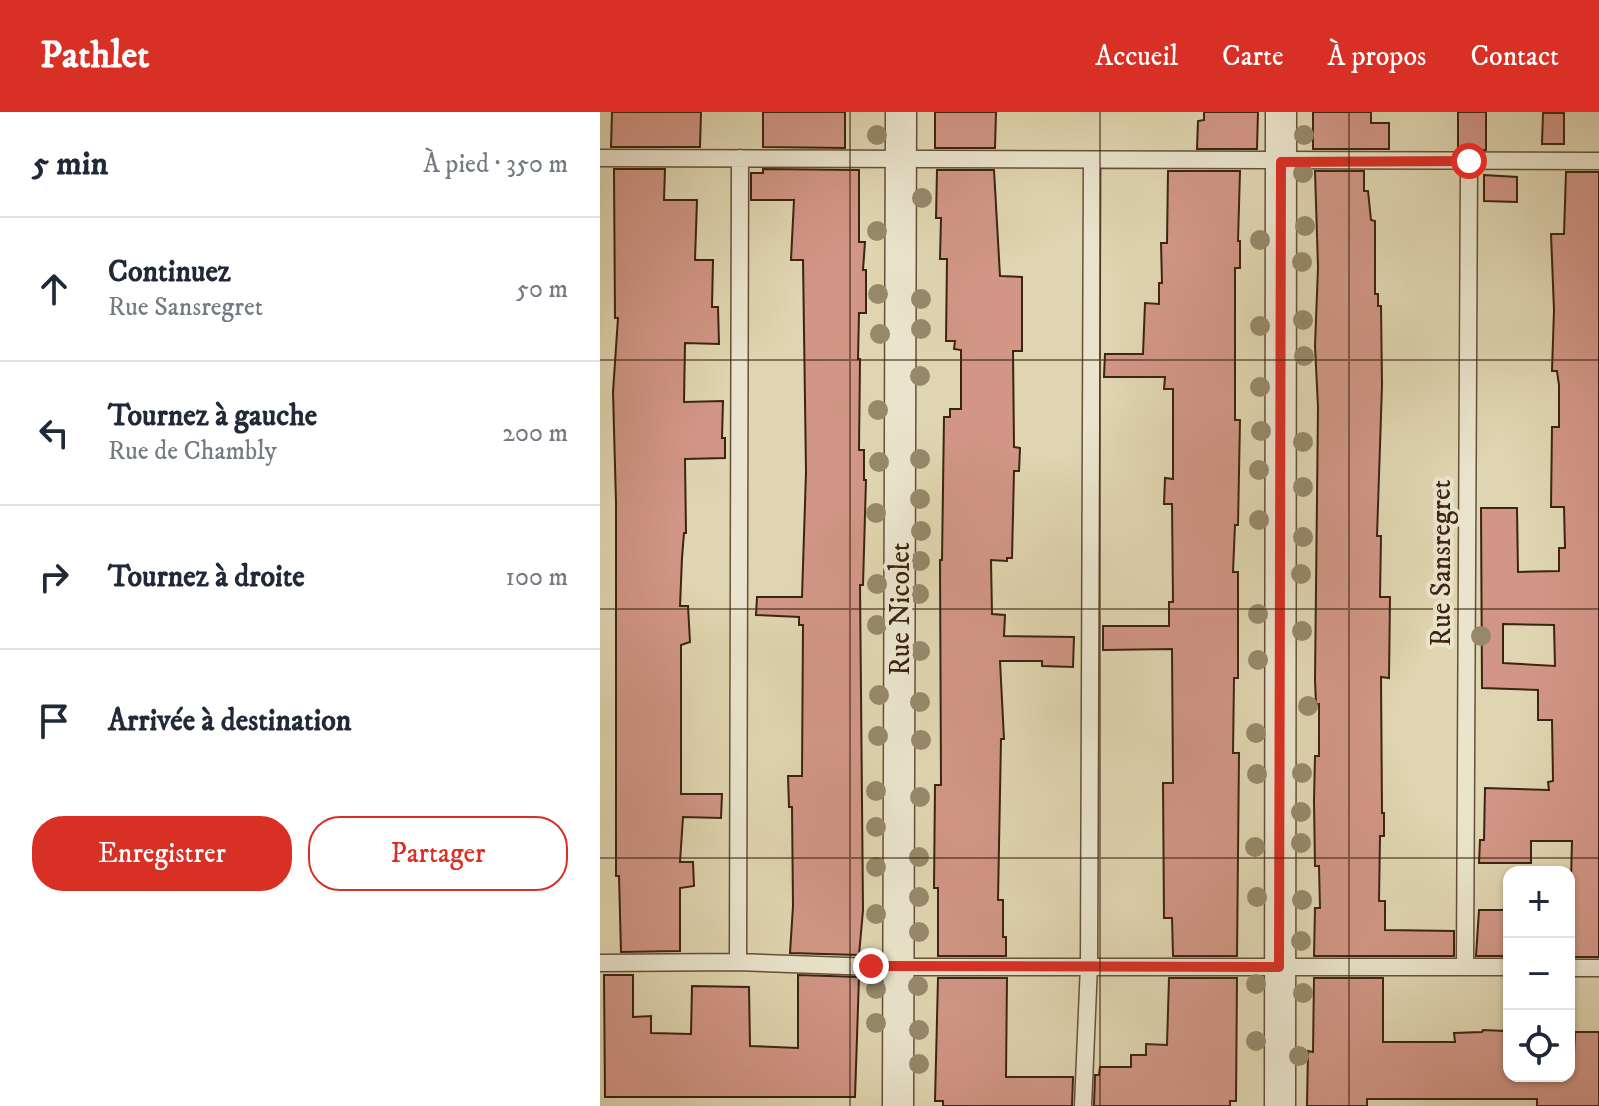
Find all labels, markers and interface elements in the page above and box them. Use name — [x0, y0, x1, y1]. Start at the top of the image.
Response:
text: Pathlet — [40, 32, 150, 80]
text: Accueil — [1095, 39, 1178, 74]
text: Carte — [1222, 39, 1284, 74]
text: À propos — [1328, 39, 1426, 74]
text: Contact — [1470, 39, 1559, 74]
text: 5 min — [32, 143, 108, 185]
route start — [1451, 143, 1487, 179]
text: À pied · 350 m — [423, 148, 568, 181]
text: Continuez — [108, 254, 231, 291]
icon: ahead — [32, 267, 76, 311]
text: 50 m — [516, 273, 568, 306]
text: Rue Sansregret — [108, 291, 263, 324]
text: Tournez à gauche — [108, 398, 317, 435]
icon: left — [32, 411, 76, 455]
text: 200 m — [502, 417, 568, 450]
text: Rue de Chambly — [108, 435, 277, 468]
street label: Rue Sansregret — [1424, 480, 1459, 646]
street label: Rue Nicolet — [883, 542, 918, 676]
icon: right — [32, 555, 76, 599]
text: Tournez à droite — [108, 559, 305, 596]
text: 100 m — [505, 561, 568, 594]
icon: arrive — [32, 699, 76, 743]
text: Arrivée à destination — [108, 703, 352, 740]
button: Enregistrer — [32, 816, 292, 891]
button: Partager — [308, 816, 568, 891]
map controls — [1503, 866, 1575, 1082]
button: + — [1503, 866, 1575, 938]
button: − — [1503, 938, 1575, 1010]
route end — [853, 948, 889, 984]
button: locate — [1503, 1010, 1575, 1082]

